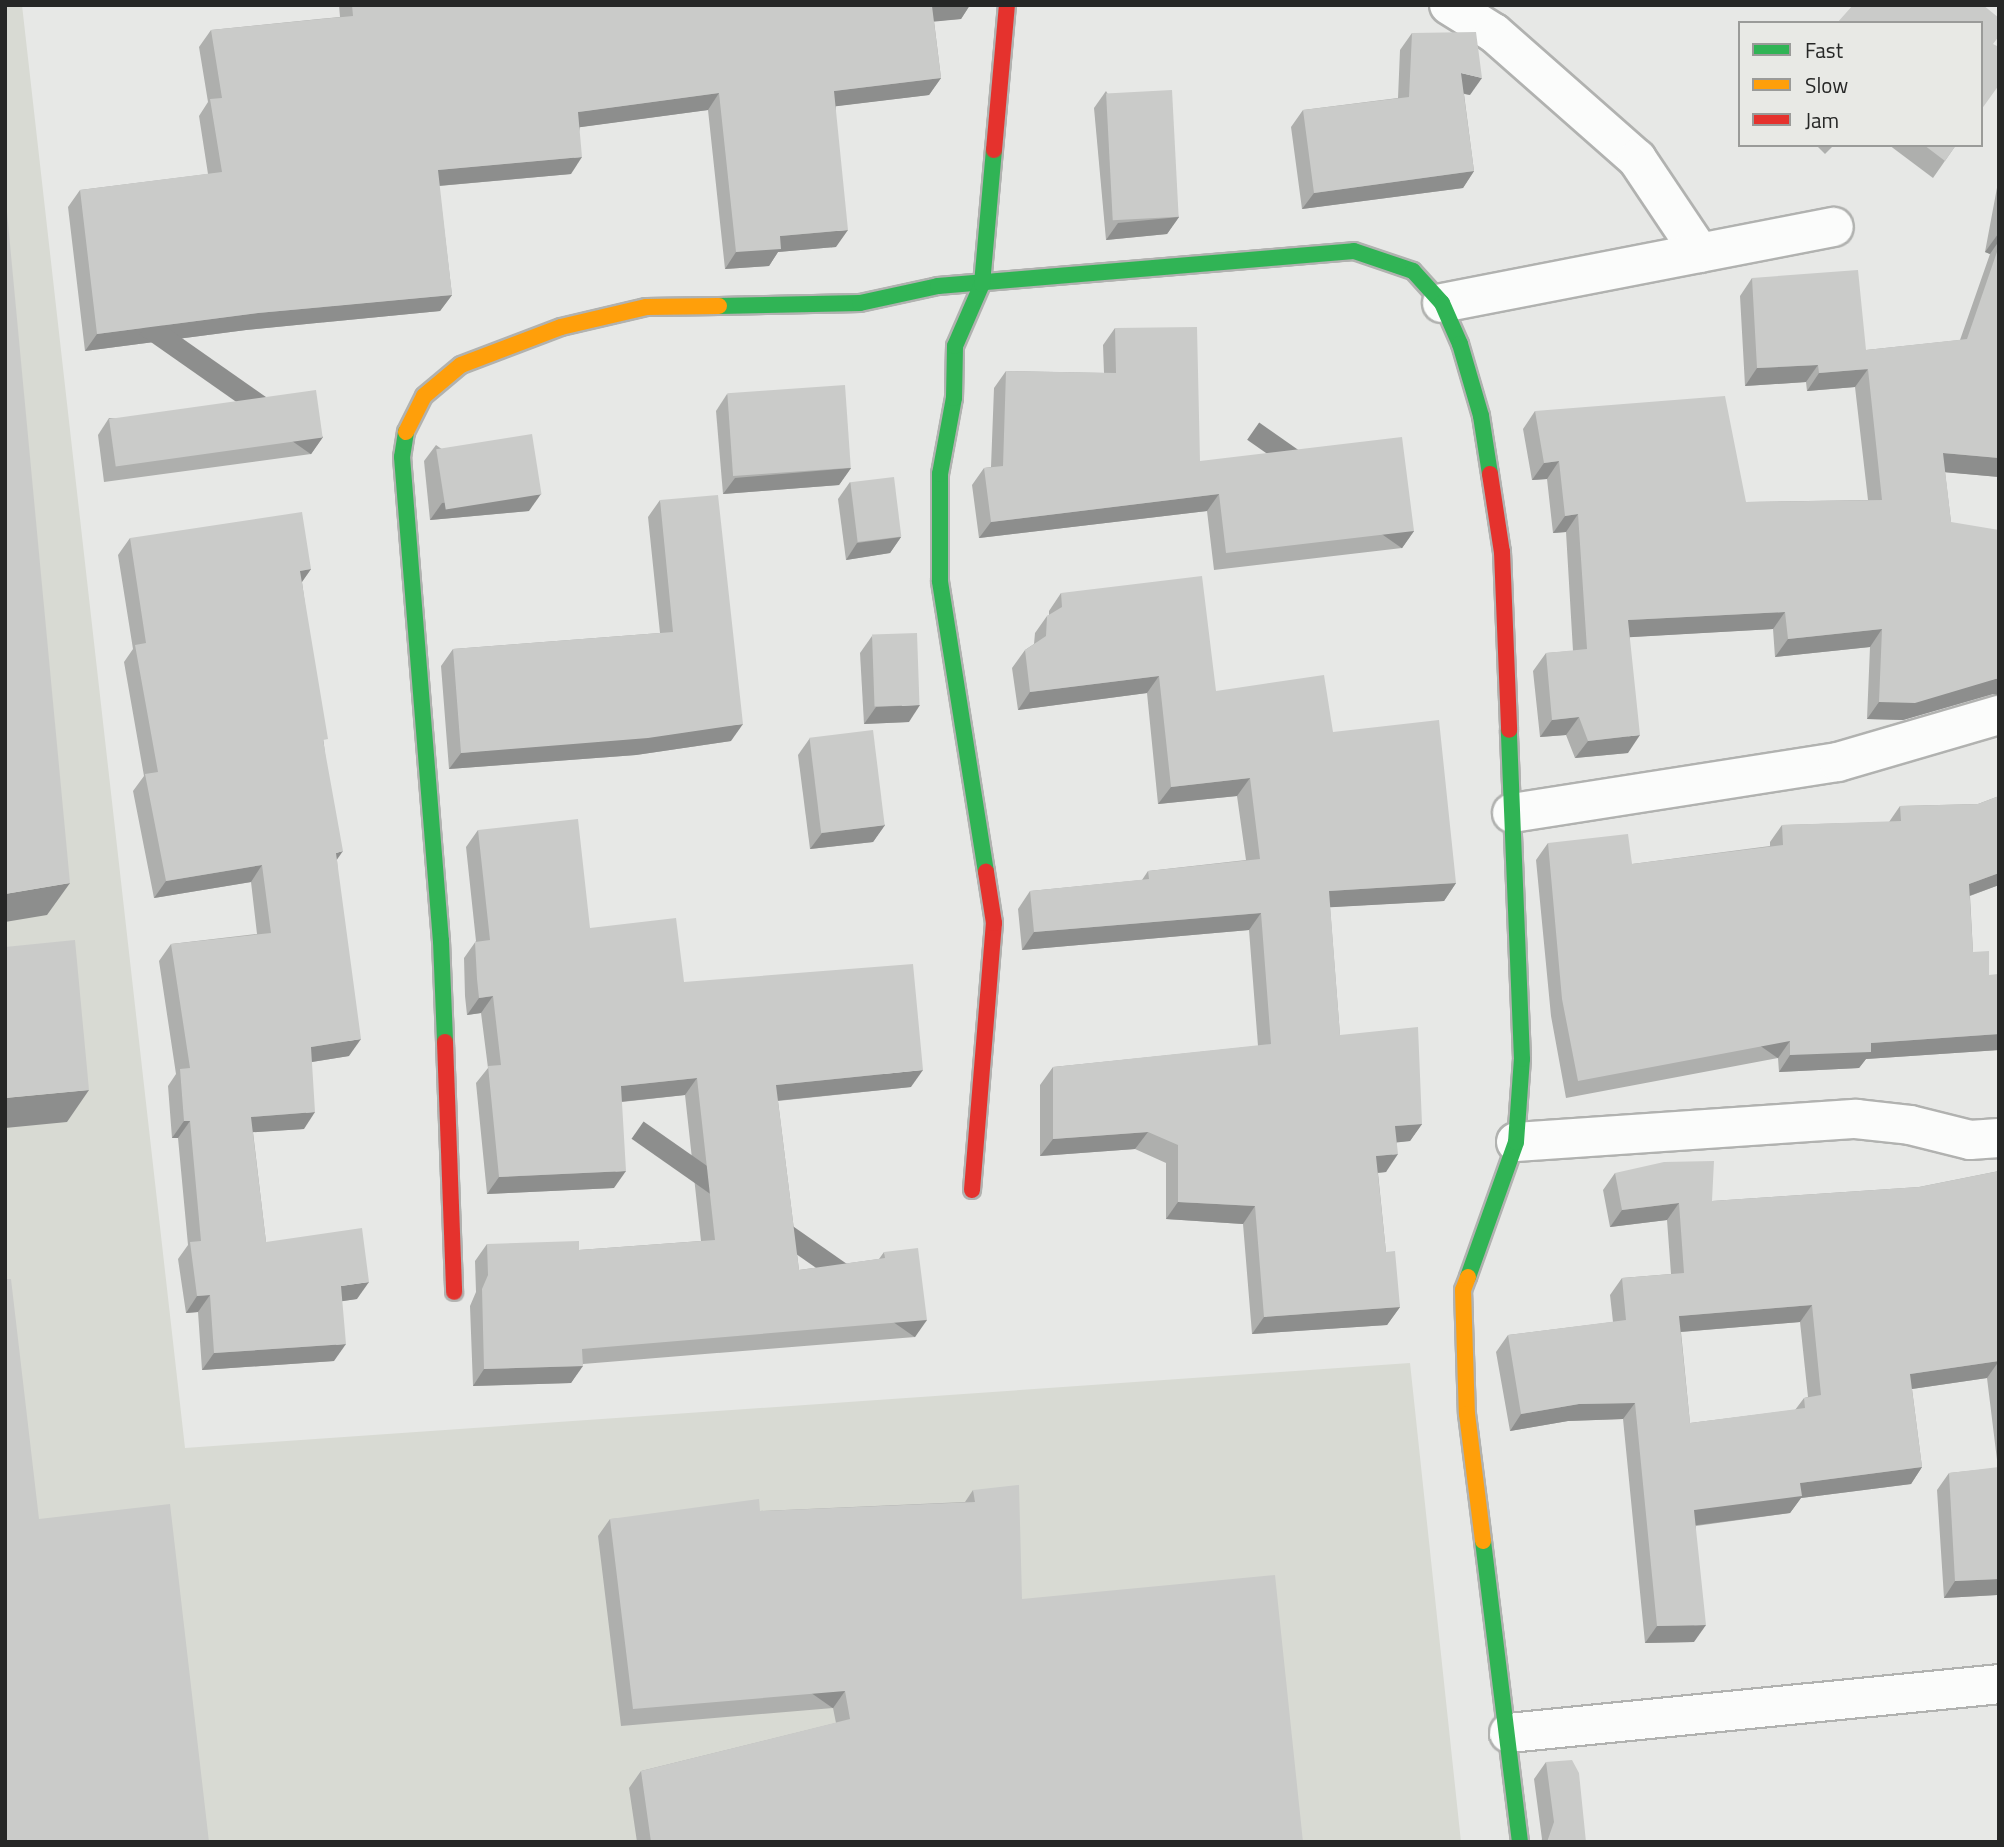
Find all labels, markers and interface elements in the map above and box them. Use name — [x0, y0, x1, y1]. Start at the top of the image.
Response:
legend — [1738, 21, 1983, 147]
text: Fast — [1805, 34, 1843, 66]
text: Slow — [1805, 69, 1848, 101]
text: Jam — [1805, 104, 1839, 136]

